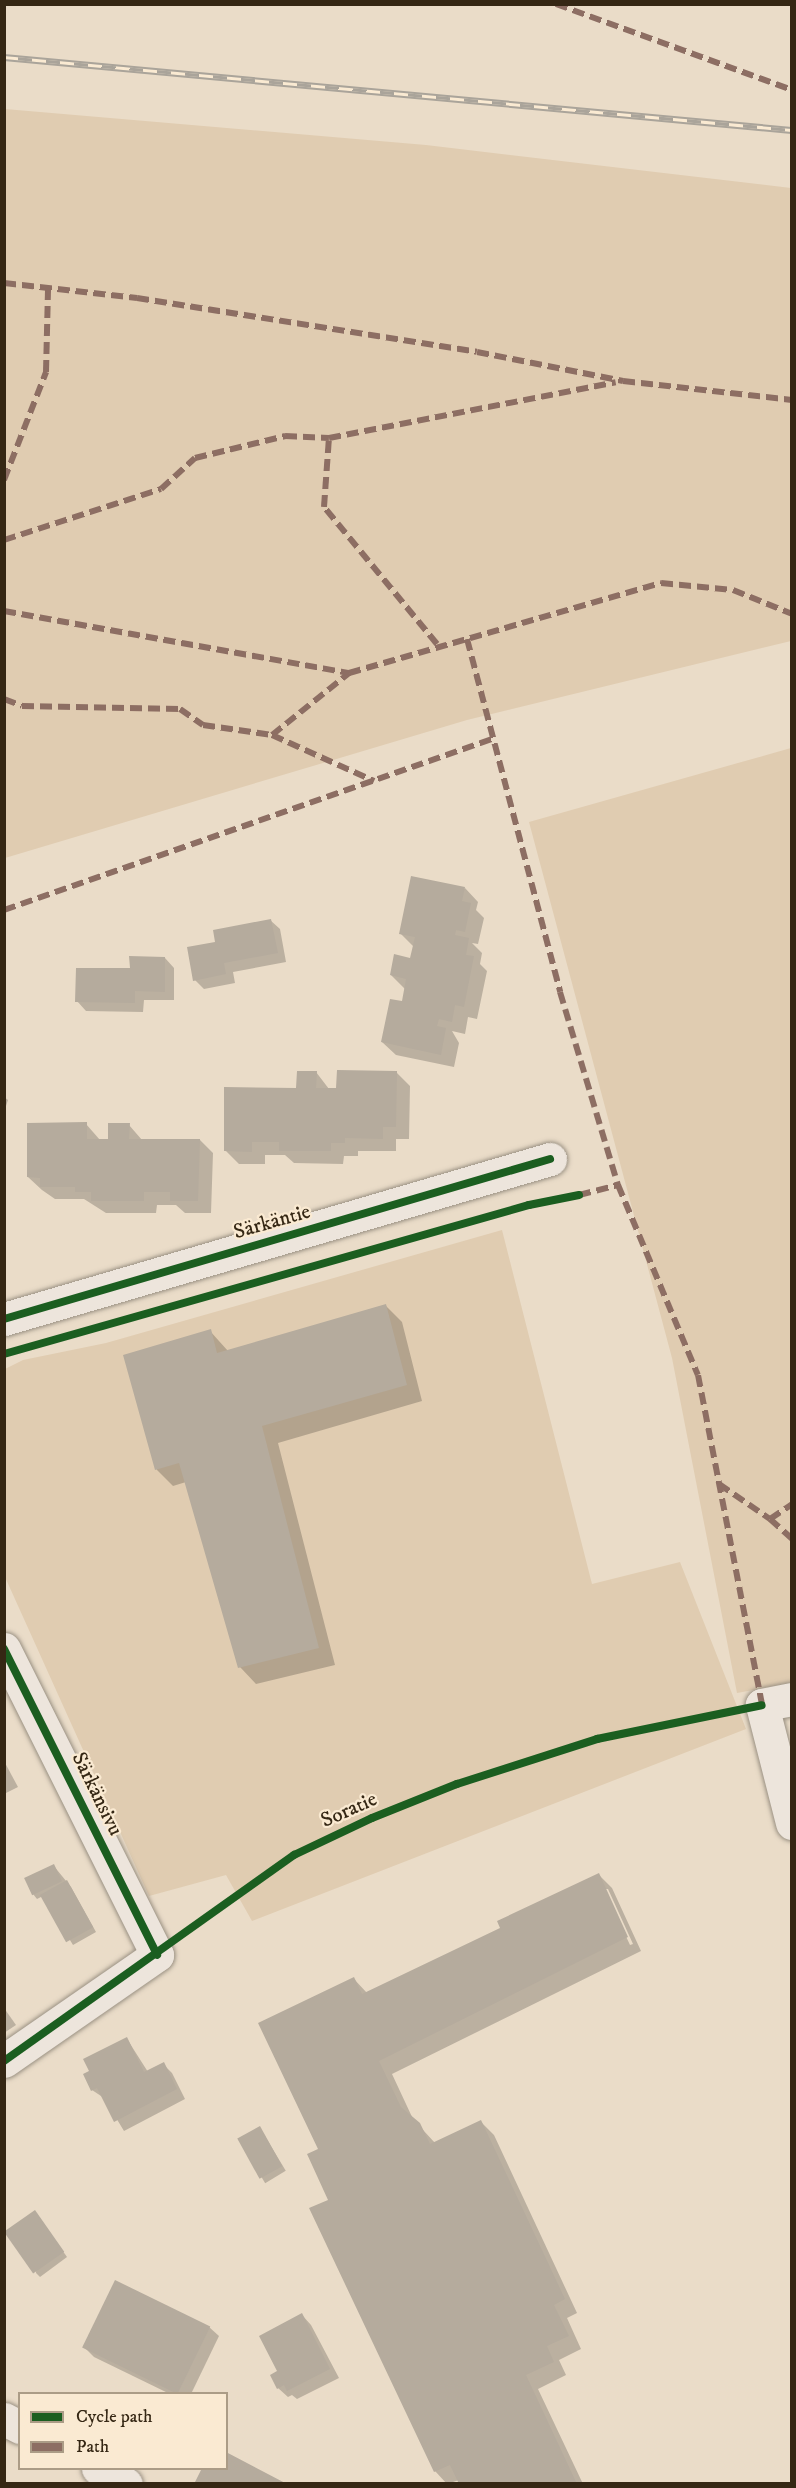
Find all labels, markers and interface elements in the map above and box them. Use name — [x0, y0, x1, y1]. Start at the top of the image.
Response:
street label: Särkäntie — [231, 1199, 313, 1245]
street label: Särkänsivu — [66, 1748, 128, 1840]
street label: Soratie — [317, 1787, 381, 1833]
legend — [18, 2392, 228, 2470]
text: Cycle path — [76, 2406, 153, 2428]
text: Path — [76, 2436, 109, 2458]

